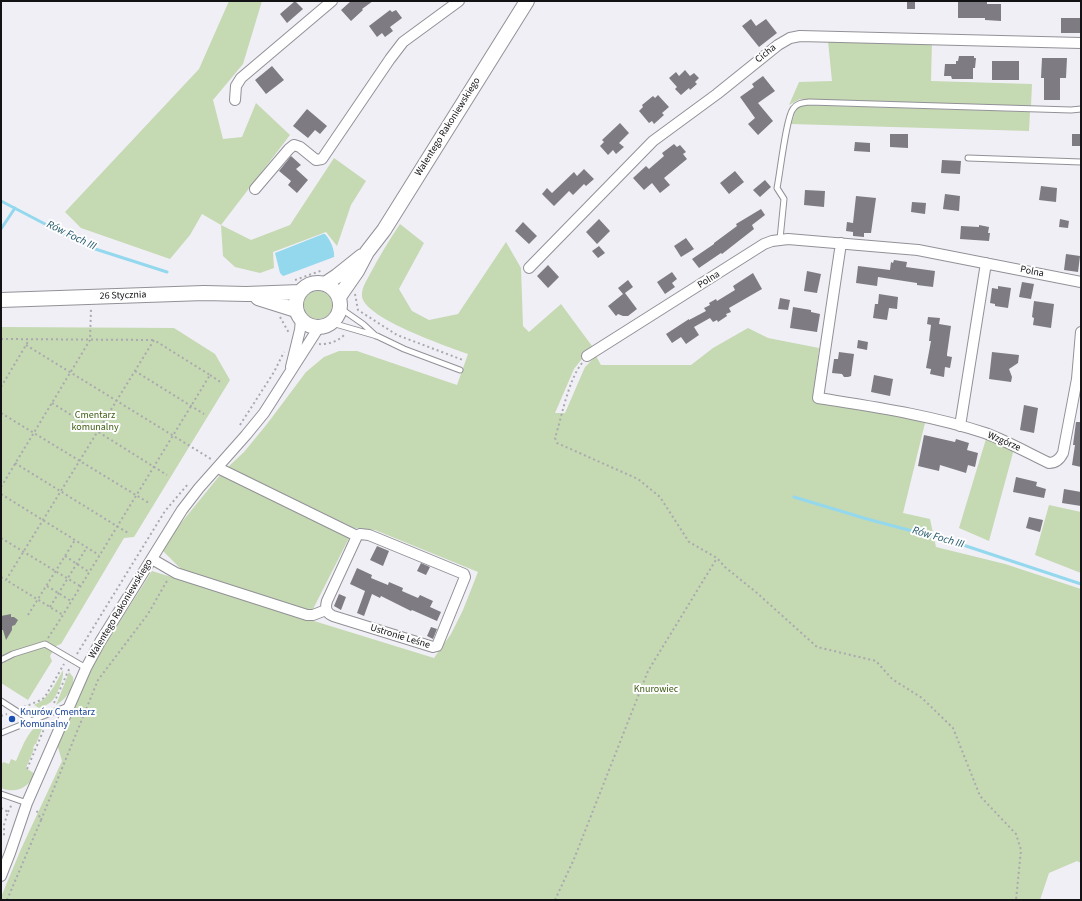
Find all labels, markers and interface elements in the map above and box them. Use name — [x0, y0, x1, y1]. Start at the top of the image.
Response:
street label: Cicha — [753, 42, 779, 66]
street label: Walentego Rakoniewskiego — [413, 76, 483, 178]
water label: Rów Foch III — [44, 218, 98, 254]
street label: Polna — [1019, 264, 1045, 280]
street label: Polna — [696, 269, 722, 291]
street label: 26 Stycznia — [99, 289, 147, 303]
park label: Cmentarz komunalny — [71, 410, 119, 434]
street label: Wzgórze — [986, 430, 1022, 454]
water label: Rów Foch III — [911, 524, 965, 552]
street label: Walentego Rakoniewskiego — [87, 557, 155, 661]
street label: Ustronie Leśne — [369, 622, 431, 652]
park label: Knurowiec — [634, 684, 678, 696]
place label: Knurów Cmentarz Komunalny — [20, 707, 95, 730]
marker: Knurów Cmentarz Komunalny — [7, 714, 17, 724]

